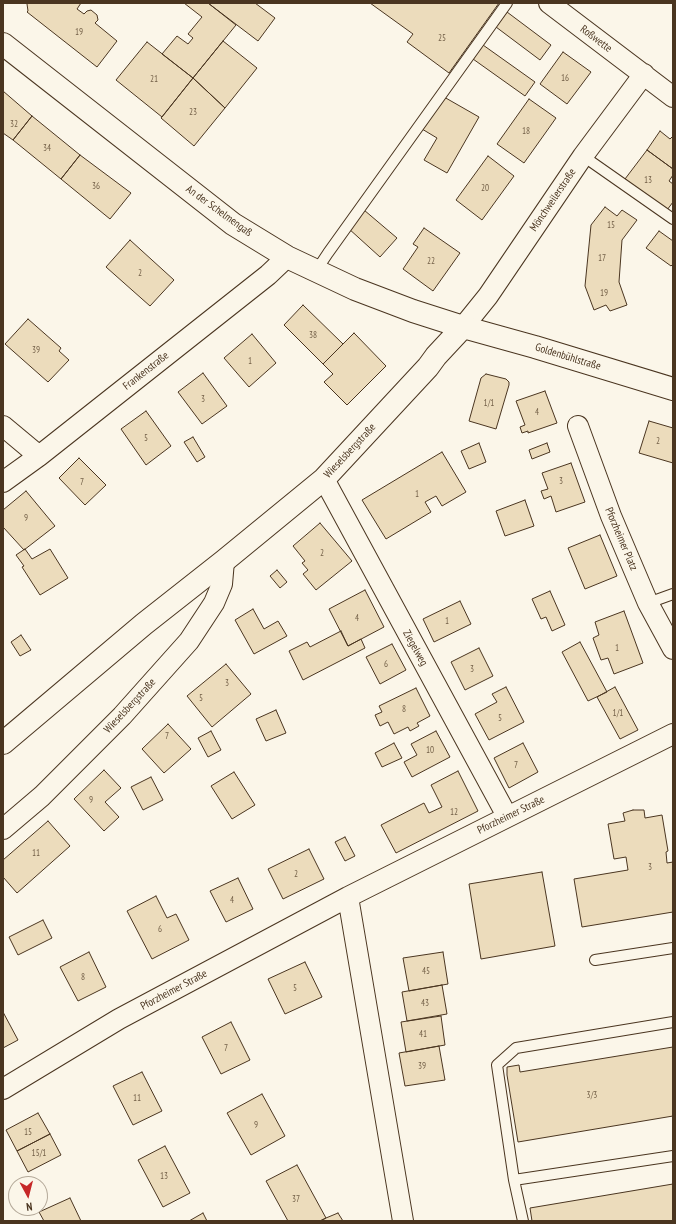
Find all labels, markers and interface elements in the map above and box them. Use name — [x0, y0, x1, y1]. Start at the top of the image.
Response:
street label: Roßwette — [577, 23, 615, 55]
house number: 19 — [75, 27, 83, 37]
house number: 25 — [438, 33, 446, 43]
house number: 16 — [561, 73, 569, 83]
house number: 21 — [150, 74, 158, 84]
house number: 23 — [189, 107, 197, 117]
house number: 32 — [10, 119, 18, 129]
house number: 18 — [522, 126, 530, 136]
house number: 34 — [43, 143, 51, 153]
street label: Mönchweilerstraße — [527, 166, 579, 234]
house number: 13 — [644, 175, 652, 185]
house number: 36 — [92, 181, 100, 191]
street label: An der Schelmengaß — [183, 183, 255, 239]
house number: 20 — [481, 183, 489, 193]
house number: 15 — [607, 220, 615, 230]
house number: 17 — [598, 253, 606, 263]
house number: 22 — [427, 256, 435, 266]
house number: 2 — [138, 268, 142, 278]
house number: 19 — [600, 288, 608, 298]
house number: 38 — [309, 330, 317, 340]
street label: Goldenbühlstraße — [534, 341, 602, 373]
house number: 39 — [32, 345, 40, 355]
street label: Frankenstraße — [121, 349, 171, 393]
house number: 1 — [248, 356, 252, 366]
house number: 3 — [201, 394, 205, 404]
house number: 1/1 — [484, 398, 494, 408]
house number: 4 — [535, 407, 539, 417]
street label: Wieselsbergstraße — [321, 421, 379, 481]
house number: 5 — [144, 433, 148, 443]
house number: 2 — [656, 436, 660, 446]
house number: 3 — [559, 476, 563, 486]
house number: 7 — [80, 477, 84, 487]
house number: 1 — [415, 489, 419, 499]
street label: Pforzheimer Platz — [602, 506, 640, 572]
house number: 9 — [24, 513, 28, 523]
house number: 2 — [320, 548, 324, 558]
house number: 4 — [355, 613, 359, 623]
house number: 1 — [445, 616, 449, 626]
street label: Ziegelweg — [400, 628, 430, 668]
house number: 1 — [615, 643, 619, 653]
house number: 6 — [384, 659, 388, 669]
house number: 3 — [470, 664, 474, 674]
street label: Wieselsbergstraße — [101, 676, 159, 736]
house number: 3 — [225, 678, 229, 688]
house number: 5 — [199, 693, 203, 703]
house number: 8 — [402, 704, 406, 714]
house number: 1/1 — [613, 708, 623, 718]
house number: 5 — [498, 713, 502, 723]
house number: 7 — [165, 731, 169, 741]
house number: 10 — [426, 745, 434, 755]
house number: 7 — [514, 760, 518, 770]
street label: Pforzheimer Straße — [475, 793, 547, 837]
house number: 9 — [89, 795, 93, 805]
house number: 12 — [450, 807, 458, 817]
house number: 11 — [32, 848, 40, 858]
house number: 3 — [648, 862, 652, 872]
house number: 2 — [294, 869, 298, 879]
house number: 4 — [230, 895, 234, 905]
house number: 6 — [158, 924, 162, 934]
house number: 45 — [422, 966, 430, 976]
street label: Pforzheimer Straße — [139, 967, 209, 1013]
house number: 8 — [81, 972, 85, 982]
house number: 5 — [293, 983, 297, 993]
house number: 43 — [421, 998, 429, 1008]
house number: 41 — [419, 1029, 427, 1039]
house number: 7 — [224, 1043, 228, 1053]
house number: 39 — [418, 1061, 426, 1071]
house number: 3/3 — [587, 1090, 597, 1100]
house number: 11 — [133, 1093, 141, 1103]
house number: 9 — [254, 1120, 258, 1130]
house number: 15 — [24, 1127, 32, 1137]
house number: 15/1 — [32, 1148, 46, 1158]
house number: 13 — [160, 1171, 168, 1181]
north arrow — [8, 1176, 48, 1216]
house number: 37 — [292, 1194, 300, 1204]
text: N — [26, 1200, 33, 1214]

